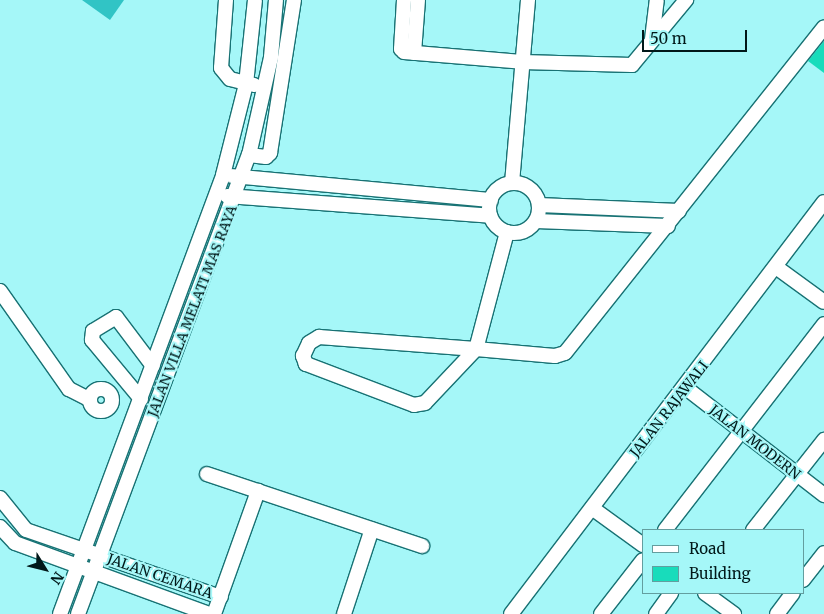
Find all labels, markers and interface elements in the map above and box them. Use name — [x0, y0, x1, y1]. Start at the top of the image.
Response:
scale bar — [644, 20, 749, 52]
text: 50 m — [650, 29, 687, 48]
street label: JALAN VILLA MELATI MAS RAYA — [144, 203, 240, 419]
street label: JALAN RAJAWALI — [626, 358, 712, 460]
street label: JALAN MODERN — [706, 401, 804, 483]
legend — [642, 529, 804, 594]
text: Road — [689, 539, 725, 558]
north arrow — [20, 544, 70, 594]
street label: JALAN CEMARA — [105, 550, 215, 602]
text: Building — [689, 564, 751, 583]
text: N — [47, 568, 68, 588]

